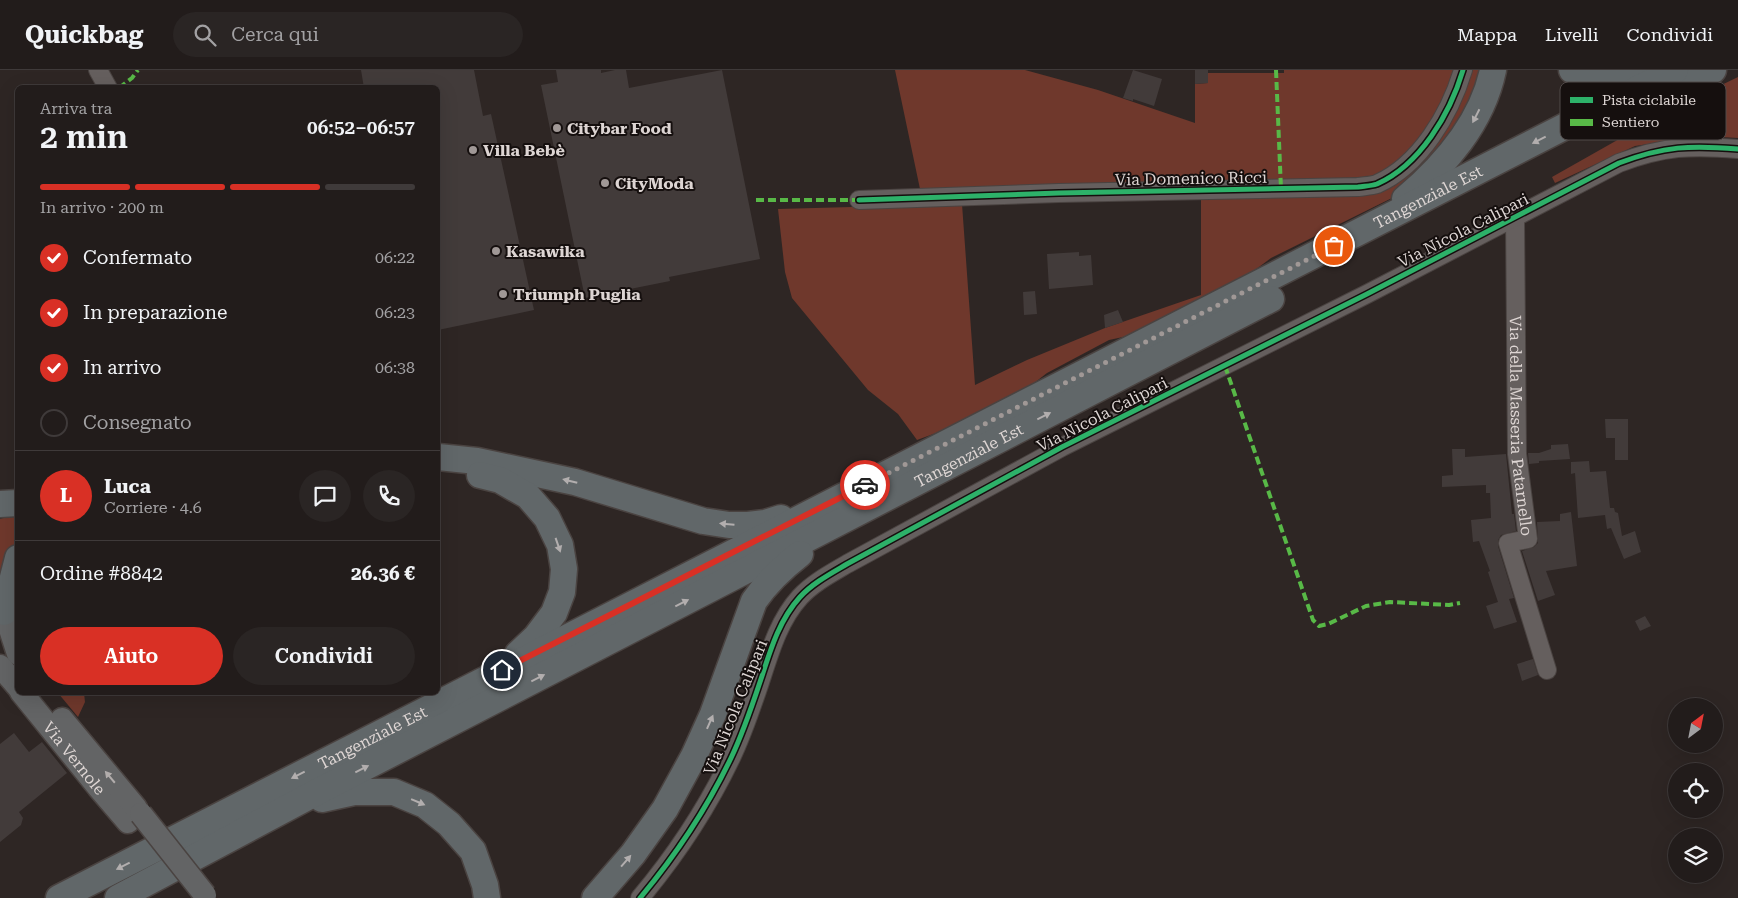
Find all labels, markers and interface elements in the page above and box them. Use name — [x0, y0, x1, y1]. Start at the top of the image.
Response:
search box — [173, 12, 523, 57]
text: Quickbag — [25, 21, 143, 49]
icon: search — [191, 21, 219, 49]
text: Cerca qui — [231, 23, 319, 46]
text: Mappa — [1457, 24, 1517, 45]
text: Livelli — [1545, 24, 1599, 45]
text: Condividi — [1627, 24, 1713, 45]
legend — [1560, 82, 1726, 140]
text: Pista ciclabile — [1602, 92, 1696, 108]
text: Arriva tra — [40, 99, 112, 118]
one-way arrow — [1472, 108, 1480, 123]
text: Sentiero — [1602, 114, 1659, 130]
text: 06:52–06:57 — [307, 116, 415, 139]
text: 2 min — [40, 118, 128, 156]
place label: Citybar Food — [567, 119, 672, 138]
marker: Citybar Food — [551, 122, 563, 134]
one-way arrow — [1531, 136, 1546, 144]
place label: Villa Bebè — [483, 141, 565, 160]
marker: Villa Bebè — [467, 144, 479, 156]
street label: Tangenziale Est — [1370, 161, 1486, 233]
street label: Via Domenico Ricci — [1115, 168, 1267, 189]
place label: CityModa — [615, 174, 694, 193]
marker: CityModa — [599, 177, 611, 189]
street label: Via Nicola Calipari — [1395, 189, 1532, 272]
text: In arrivo · 200 m — [40, 198, 164, 217]
pin — [1313, 225, 1355, 267]
icon: bag — [1320, 232, 1348, 260]
place label: Kasawika — [506, 242, 585, 261]
icon: check — [40, 244, 68, 272]
marker: Kasawika — [490, 245, 502, 257]
text: Confermato — [83, 246, 192, 269]
text: 06:22 — [375, 248, 415, 267]
place label: Triumph Puglia — [513, 285, 641, 304]
marker: Triumph Puglia — [497, 288, 509, 300]
icon: check — [40, 299, 68, 327]
text: In preparazione — [83, 301, 227, 324]
text: 06:23 — [375, 303, 415, 322]
street label: Via della Masseria Patarnello — [1506, 315, 1537, 537]
icon: check — [40, 354, 68, 382]
text: In arrivo — [83, 356, 161, 379]
text: 06:38 — [375, 358, 415, 377]
street label: Via Nicola Calipari — [1034, 373, 1171, 456]
text: Consegnato — [83, 411, 192, 434]
one-way arrow — [1037, 412, 1051, 420]
street label: Tangenziale Est — [911, 420, 1026, 492]
courier — [840, 460, 890, 510]
button: chat — [299, 470, 351, 522]
button: phone — [363, 470, 415, 522]
icon: car — [851, 471, 879, 499]
text: Luca — [104, 475, 151, 498]
one-way arrow — [563, 477, 578, 485]
text: L — [60, 484, 72, 507]
text: Corriere · 4.6 — [104, 498, 202, 517]
one-way arrow — [718, 520, 734, 528]
one-way arrow — [555, 538, 563, 553]
text: Ordine #8842 — [40, 562, 163, 585]
text: 26.36 € — [351, 562, 415, 585]
one-way arrow — [675, 599, 689, 607]
button: Aiuto — [40, 627, 223, 685]
button: Condividi — [233, 627, 415, 685]
street label: Via Nicola Calipari — [700, 637, 771, 778]
pin — [481, 649, 523, 691]
icon: home — [488, 656, 516, 684]
one-way arrow — [530, 674, 545, 682]
north arrow — [1668, 698, 1722, 752]
map controls — [1668, 698, 1723, 883]
street label: Tangenziale Est — [315, 702, 430, 774]
one-way arrow — [706, 715, 714, 729]
street label: Via Vernole — [39, 718, 110, 799]
button: locate — [1668, 763, 1723, 818]
one-way arrow — [355, 765, 369, 773]
one-way arrow — [104, 770, 115, 783]
one-way arrow — [291, 771, 305, 779]
one-way arrow — [411, 798, 426, 806]
button: layers — [1668, 828, 1723, 883]
one-way arrow — [621, 855, 632, 868]
one-way arrow — [116, 862, 130, 870]

